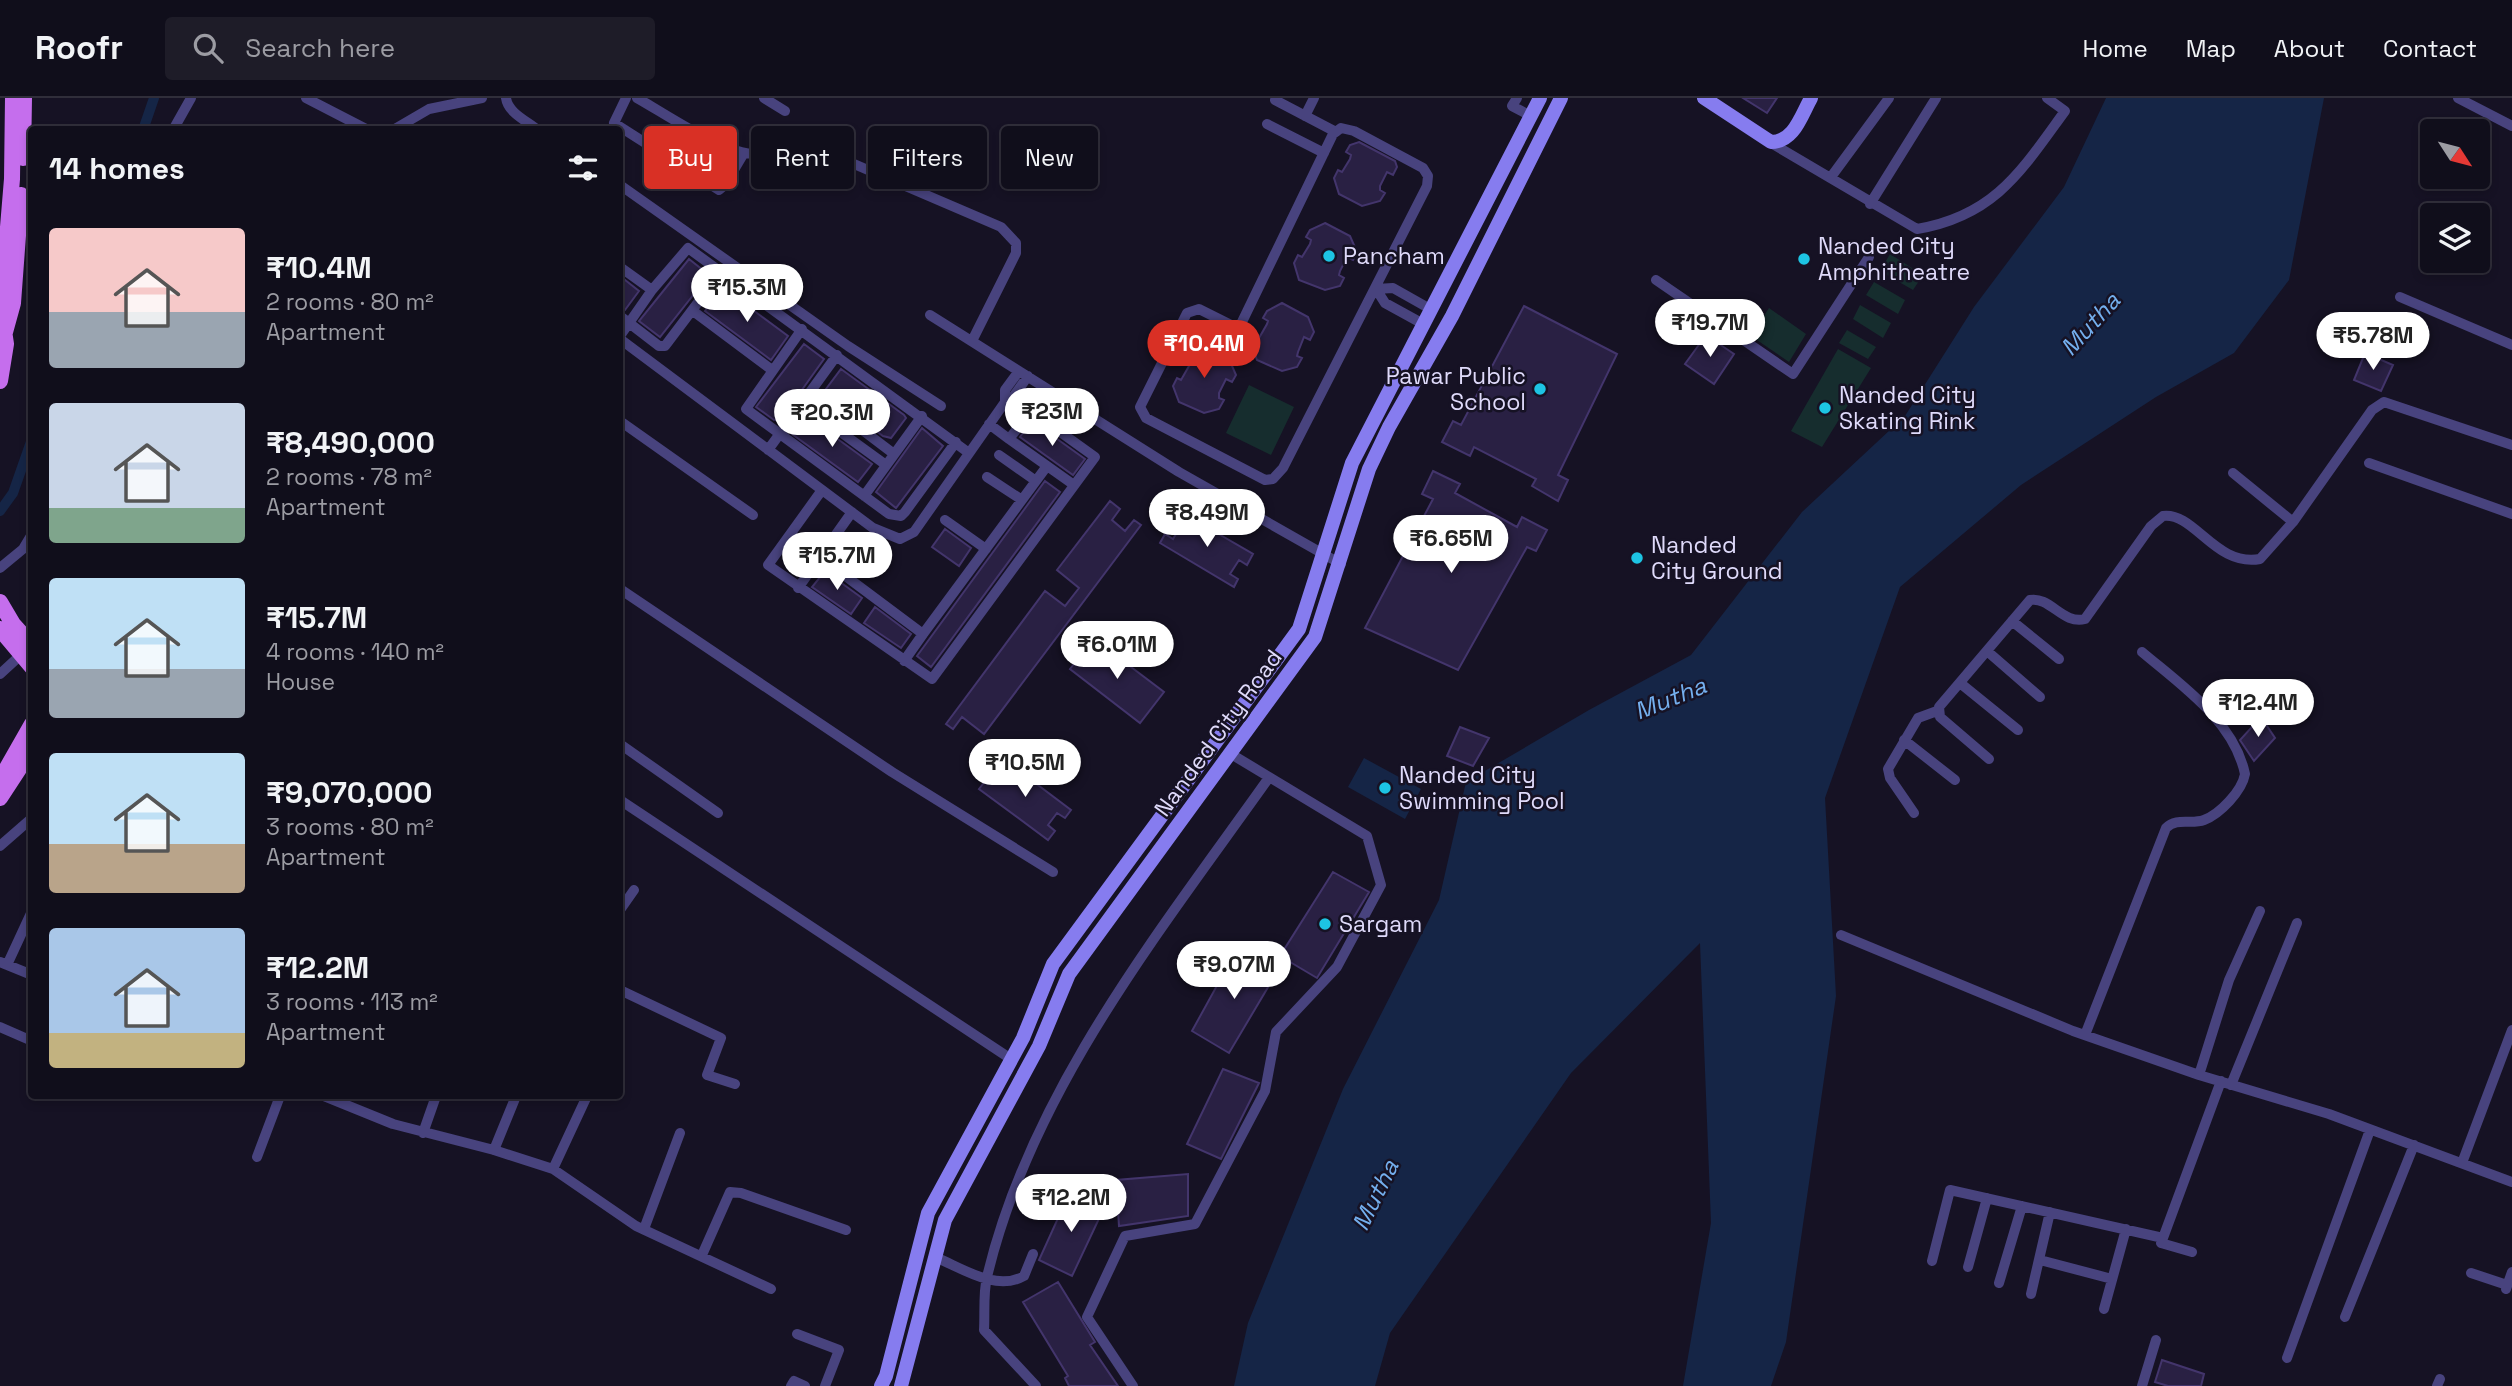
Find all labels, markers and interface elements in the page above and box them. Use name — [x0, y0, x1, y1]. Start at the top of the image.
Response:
search box — [165, 17, 655, 80]
text: Roofr — [35, 27, 123, 69]
icon: search — [189, 29, 227, 67]
text: Search here — [245, 31, 395, 65]
text: Home — [2082, 33, 2148, 64]
text: Map — [2186, 33, 2236, 64]
text: About — [2274, 33, 2345, 64]
text: Contact — [2383, 33, 2477, 64]
north arrow — [2420, 119, 2490, 189]
map controls — [2420, 119, 2490, 273]
chip: Buy — [644, 126, 737, 189]
chip: Rent — [751, 126, 854, 189]
chip: Filters — [868, 126, 987, 189]
chip: New — [1001, 126, 1098, 189]
text: 14 homes — [49, 149, 185, 188]
icon: filters — [564, 149, 602, 187]
button: layers — [2420, 203, 2490, 273]
place label: Nanded City Amphitheatre — [1818, 231, 1970, 287]
place label: Pancham — [1343, 241, 1445, 271]
text: ₹10.4M — [266, 248, 372, 287]
marker: Pancham — [1321, 248, 1337, 264]
marker: Nanded City Amphitheatre — [1796, 251, 1812, 267]
icon: home — [105, 256, 189, 340]
pin: ₹15.3M — [690, 264, 804, 324]
text: ₹15.3M — [707, 272, 787, 302]
water label: Mutha — [2053, 286, 2127, 362]
text: 2 rooms · 80 m² — [266, 287, 434, 317]
pin: ₹19.7M — [1653, 300, 1767, 359]
text: ₹19.7M — [1671, 307, 1749, 337]
pin: ₹5.78M — [2316, 313, 2430, 372]
text: Apartment — [266, 317, 386, 347]
pin: ₹10.4M — [1147, 320, 1261, 380]
text: ₹5.78M — [2332, 320, 2414, 350]
text: ₹10.4M — [1163, 328, 1245, 358]
place label: Pawar Public School — [1386, 361, 1526, 417]
place label: Nanded City Skating Rink — [1839, 380, 1976, 436]
marker: Pawar Public School — [1532, 381, 1548, 397]
pin: ₹23M — [1011, 388, 1093, 448]
pin: ₹20.3M — [775, 390, 889, 449]
text: ₹23M — [1021, 396, 1083, 426]
text: ₹20.3M — [790, 397, 874, 427]
marker: Nanded City Skating Rink — [1817, 400, 1833, 416]
text: ₹8,490,000 — [266, 423, 435, 462]
icon: home — [105, 431, 189, 515]
text: 2 rooms · 78 m² — [266, 462, 432, 492]
pin: ₹8.49M — [1150, 490, 1264, 549]
text: Apartment — [266, 492, 386, 522]
text: ₹8.49M — [1165, 497, 1249, 527]
pin: ₹6.65M — [1394, 516, 1508, 575]
text: ₹6.65M — [1409, 523, 1493, 553]
place label: Nanded City Ground — [1651, 530, 1783, 586]
pin: ₹15.7M — [780, 532, 894, 592]
text: ₹15.7M — [798, 540, 876, 570]
marker: Nanded City Ground — [1629, 550, 1645, 566]
text: ₹15.7M — [266, 598, 367, 637]
icon: home — [105, 606, 189, 690]
pin: ₹6.01M — [1060, 622, 1174, 681]
text: ₹6.01M — [1077, 629, 1157, 659]
text: 4 rooms · 140 m² — [266, 637, 444, 667]
street label: Nanded City Road — [1147, 644, 1289, 822]
text: House — [266, 667, 335, 697]
water label: Mutha — [1629, 670, 1711, 726]
pin: ₹12.4M — [2201, 680, 2315, 739]
text: ₹12.4M — [2218, 687, 2298, 717]
pin: ₹10.5M — [968, 740, 1082, 799]
text: ₹10.5M — [985, 747, 1065, 777]
place label: Nanded City Swimming Pool — [1399, 760, 1565, 816]
text: ₹9,070,000 — [266, 773, 433, 812]
marker: Nanded City Swimming Pool — [1377, 780, 1393, 796]
icon: home — [105, 781, 189, 865]
text: 3 rooms · 80 m² — [266, 812, 434, 842]
text: Apartment — [266, 842, 386, 872]
place label: Sargam — [1339, 909, 1422, 939]
marker: Sargam — [1317, 916, 1333, 932]
pin: ₹9.07M — [1177, 942, 1291, 1001]
text: ₹12.2M — [266, 948, 369, 987]
text: ₹9.07M — [1193, 949, 1275, 979]
icon: home — [105, 956, 189, 1040]
text: 3 rooms · 113 m² — [266, 987, 438, 1017]
text: Apartment — [266, 1017, 386, 1047]
water label: Mutha — [1345, 1154, 1405, 1235]
pin: ₹12.2M — [1014, 1174, 1128, 1234]
text: ₹12.2M — [1031, 1182, 1111, 1212]

